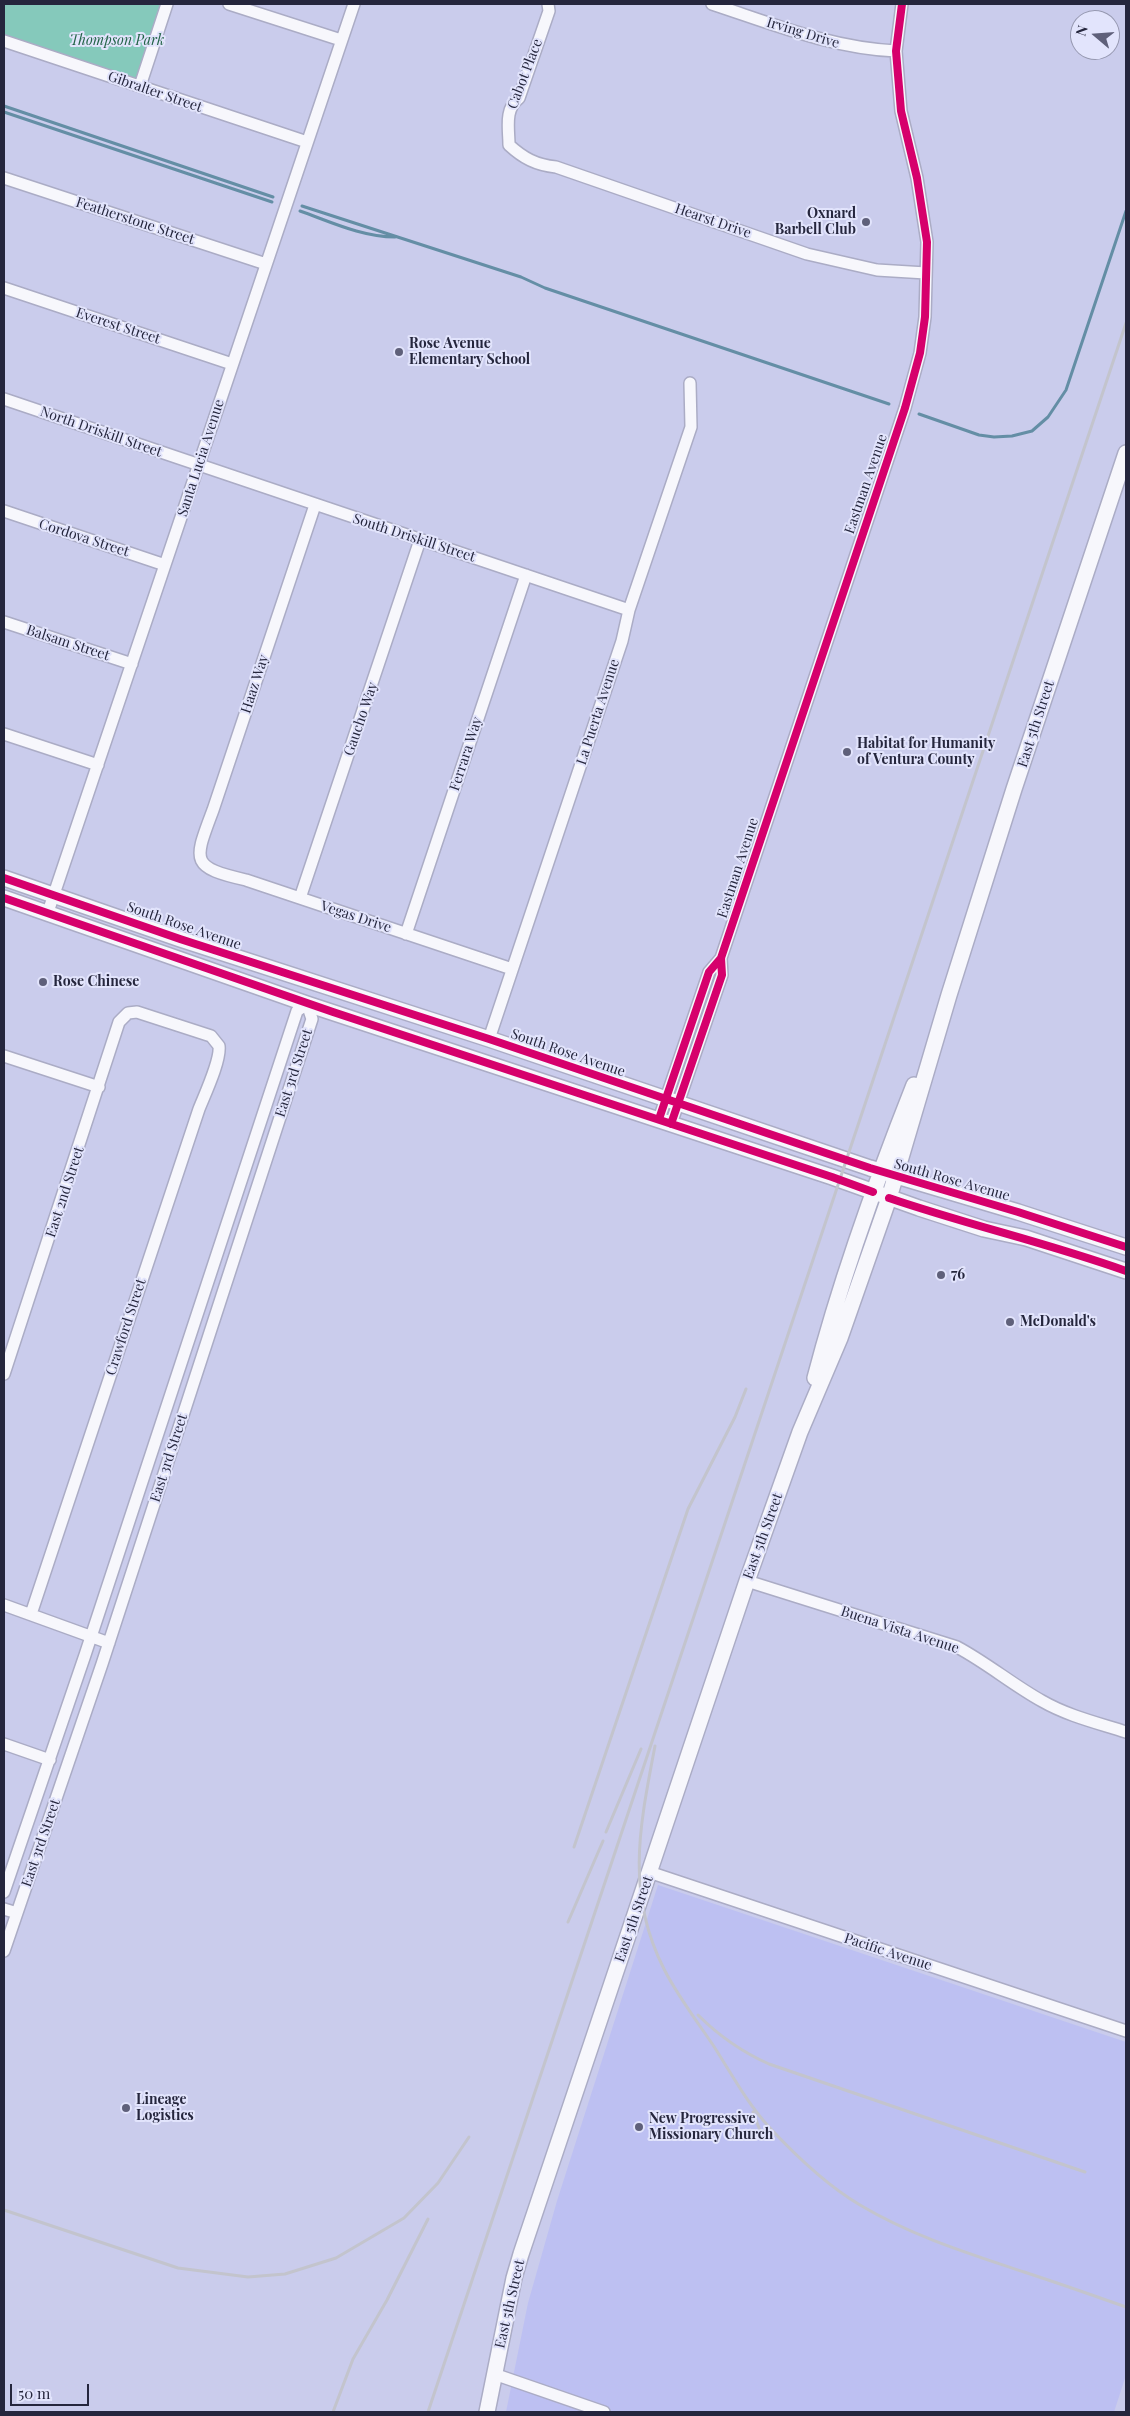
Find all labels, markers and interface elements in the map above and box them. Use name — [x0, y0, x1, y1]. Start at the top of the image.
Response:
north arrow — [1070, 10, 1120, 60]
street label: Irving Drive — [765, 14, 841, 52]
text: N — [1071, 23, 1092, 38]
park label: Thompson Park — [70, 33, 164, 49]
street label: Cabot Place — [504, 37, 546, 111]
street label: Gibralter Street — [106, 68, 204, 116]
street label: Featherstone Street — [74, 194, 196, 248]
street label: Hearst Drive — [673, 200, 753, 242]
place label: Oxnard Barbell Club — [775, 206, 856, 238]
marker: Oxnard Barbell Club — [860, 216, 872, 228]
street label: Everest Street — [74, 304, 162, 348]
place label: Rose Avenue Elementary School — [409, 336, 530, 368]
marker: Rose Avenue Elementary School — [393, 346, 405, 358]
street label: Santa Lucia Avenue — [174, 397, 228, 519]
street label: North Driskill Street — [38, 403, 164, 461]
street label: Eastman Avenue — [841, 432, 891, 536]
street label: South Driskill Street — [351, 510, 477, 566]
street label: Cordova Street — [37, 516, 131, 560]
street label: Balsam Street — [24, 622, 112, 664]
street label: Haaz Way — [238, 653, 272, 715]
street label: La Puerta Avenue — [573, 657, 623, 767]
street label: East 5th Street — [1014, 678, 1058, 770]
street label: Gaucho Way — [341, 680, 381, 758]
street label: Ferrara Way — [446, 715, 486, 793]
place label: Habitat for Humanity of Ventura County — [857, 736, 995, 769]
marker: Habitat for Humanity of Ventura County — [841, 746, 853, 758]
street label: Eastman Avenue — [714, 816, 762, 920]
street label: Vegas Drive — [319, 898, 393, 936]
street label: South Rose Avenue — [125, 899, 243, 953]
place label: Rose Chinese — [53, 974, 139, 990]
marker: Rose Chinese — [37, 976, 49, 988]
street label: South Rose Avenue — [509, 1026, 627, 1080]
street label: East 3rd Street — [272, 1027, 316, 1119]
street label: East 2nd Street — [42, 1144, 88, 1240]
street label: South Rose Avenue — [892, 1155, 1012, 1205]
place label: 76 — [951, 1267, 965, 1283]
marker: 76 — [935, 1269, 947, 1281]
street label: Crawford Street — [102, 1277, 150, 1377]
place label: McDonald's — [1020, 1314, 1096, 1330]
marker: McDonald's — [1004, 1316, 1016, 1328]
street label: East 3rd Street — [147, 1412, 191, 1504]
street label: East 5th Street — [740, 1491, 786, 1581]
street label: Buena Vista Avenue — [839, 1603, 961, 1657]
street label: East 3rd Street — [18, 1797, 64, 1889]
street label: East 5th Street — [611, 1874, 657, 1964]
street label: Pacific Avenue — [842, 1930, 934, 1974]
place label: Lineage Logistics — [136, 2092, 194, 2124]
marker: Lineage Logistics — [120, 2102, 132, 2114]
place label: New Progressive Missionary Church — [649, 2111, 773, 2144]
marker: New Progressive Missionary Church — [633, 2121, 645, 2133]
street label: East 5th Street — [492, 2258, 528, 2350]
scale bar — [12, 2374, 91, 2406]
text: 50 m — [18, 2383, 50, 2403]

